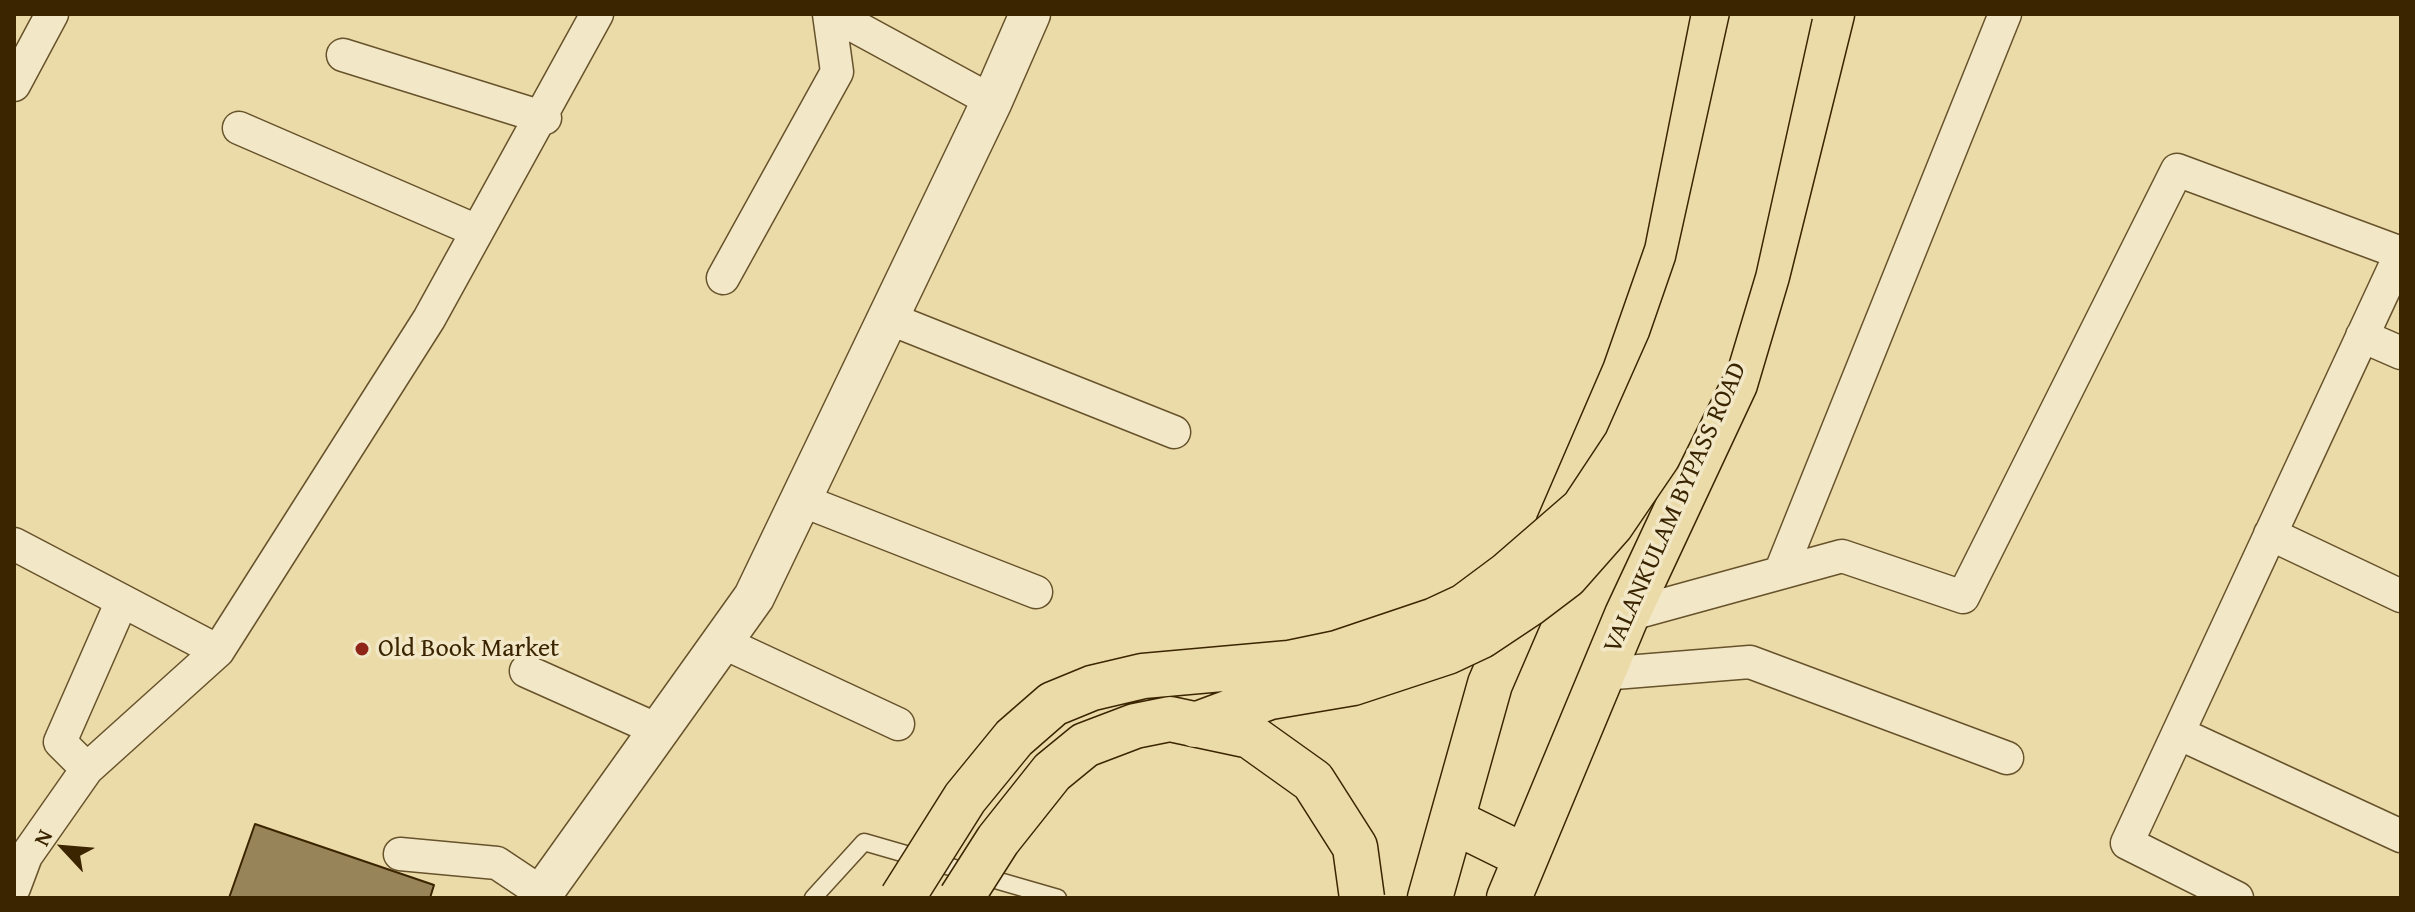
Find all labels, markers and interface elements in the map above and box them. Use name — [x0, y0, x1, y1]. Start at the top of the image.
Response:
street label: VALANKULAM BYPASS ROAD — [1598, 358, 1754, 658]
place label: Old Book Market — [378, 633, 559, 665]
marker: Old Book Market — [353, 640, 371, 658]
north arrow — [24, 808, 104, 888]
text: N — [25, 824, 60, 851]

